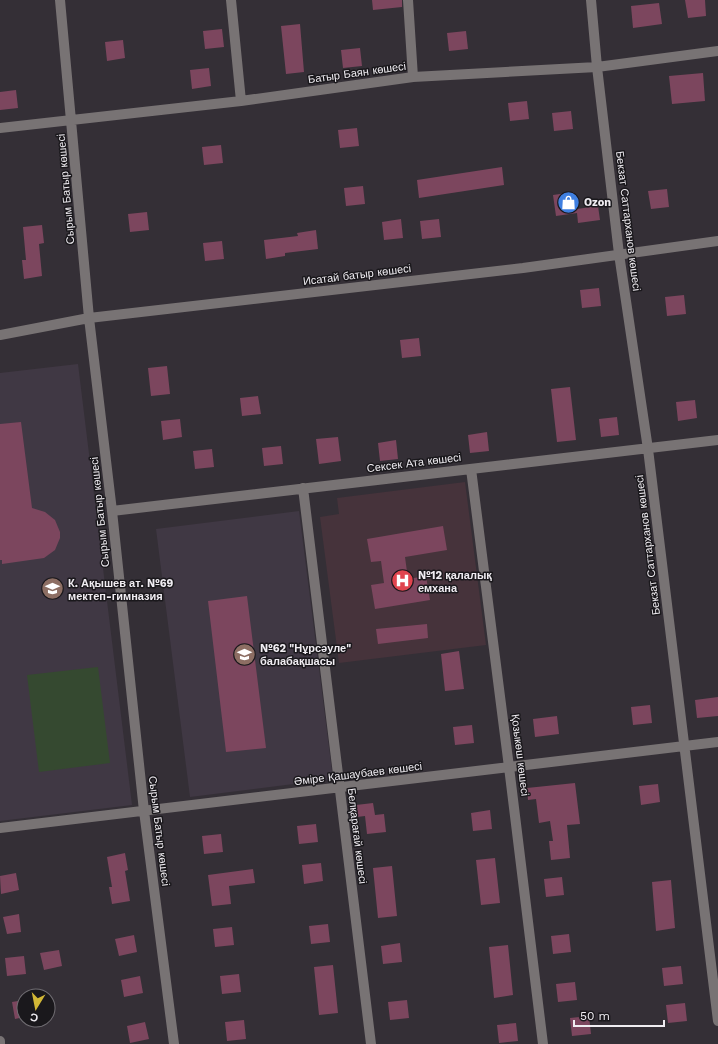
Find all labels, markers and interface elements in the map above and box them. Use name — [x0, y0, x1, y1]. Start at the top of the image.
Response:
street label: Батыр Баян көшесі — [307, 60, 407, 86]
street label: Сырым Батыр көшесі — [55, 133, 77, 245]
street label: Бекзат Саттарханов көшесі — [613, 150, 643, 292]
shop icon: Ozon — [556, 189, 582, 215]
place label: Ozon — [584, 196, 611, 209]
street label: Исатай батыр көшесі — [302, 262, 412, 288]
street label: Сексек Ата көшесі — [366, 451, 462, 475]
street label: Сырым Батыр көшесі — [88, 456, 112, 568]
street label: Бекзат Саттарханов көшесі — [633, 474, 663, 616]
hospital icon: №12 қалалық емхана — [390, 568, 416, 594]
place label: №12 қалалық емхана — [418, 569, 492, 595]
school or university icon: К. Ақышев ат. №69 мектеп-гимназия — [40, 576, 66, 602]
place label: К. Ақышев ат. №69 мектеп-гимназия — [68, 577, 174, 603]
school or university icon: №62 "Нұрсәуле" балабақшасы — [232, 641, 258, 667]
place label: №62 "Нұрсәуле" балабақшасы — [260, 642, 351, 668]
street label: Қозыкөш көшесі — [509, 713, 531, 797]
street label: Әміре Қашаубаев көшесі — [293, 760, 423, 788]
street label: Сырым Батыр көшесі — [146, 775, 172, 887]
street label: Белқарағай көшесі — [345, 787, 369, 885]
north arrow — [16, 988, 56, 1028]
scale bar — [574, 1002, 664, 1028]
text: 50 m — [580, 1009, 610, 1023]
text: С — [29, 1010, 39, 1024]

